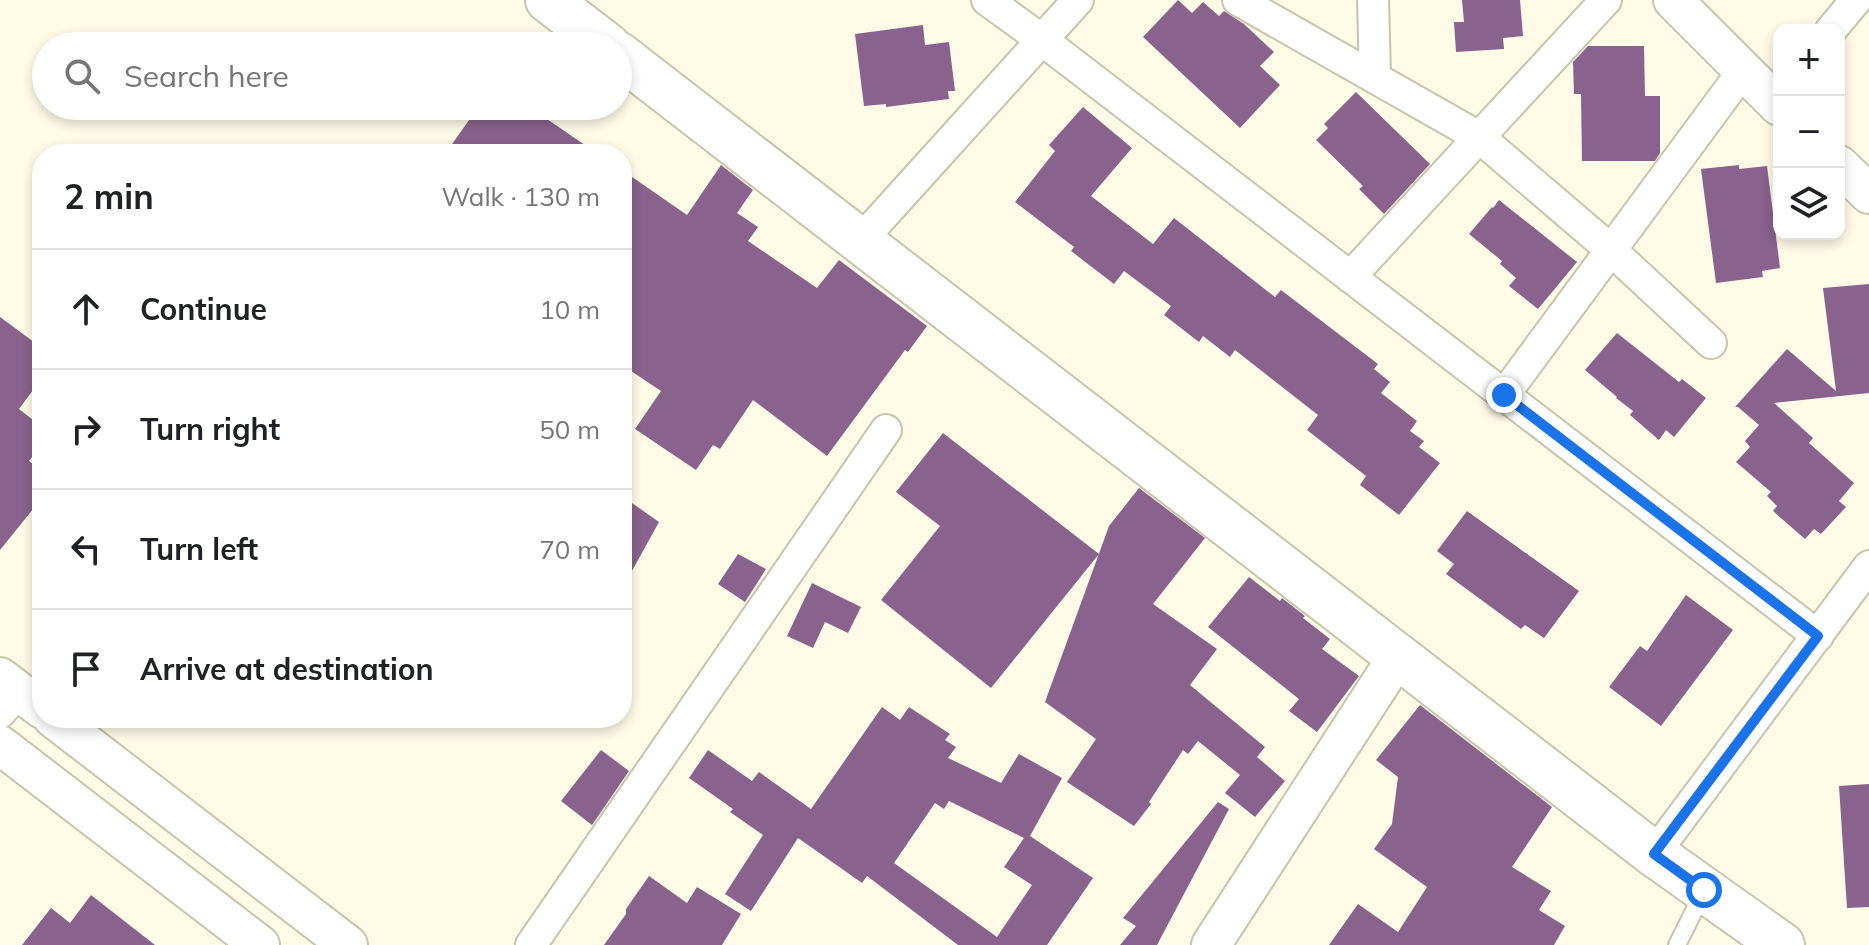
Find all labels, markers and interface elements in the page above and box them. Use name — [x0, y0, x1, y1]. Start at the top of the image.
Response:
map controls — [1773, 24, 1845, 240]
button: + — [1773, 24, 1845, 96]
search box — [32, 32, 632, 120]
icon: search — [60, 54, 104, 98]
text: Search here — [124, 57, 289, 95]
button: − — [1773, 96, 1845, 168]
button: layers — [1773, 168, 1845, 240]
text: 2 min — [64, 175, 154, 218]
text: Walk · 130 m — [441, 180, 600, 213]
icon: ahead — [64, 287, 108, 331]
text: Continue — [140, 290, 267, 328]
text: 10 m — [539, 293, 600, 326]
route end — [1486, 377, 1522, 413]
icon: right — [64, 407, 108, 451]
text: Turn right — [140, 410, 280, 448]
text: 50 m — [539, 413, 600, 446]
icon: left — [64, 527, 108, 571]
text: Turn left — [140, 530, 258, 568]
text: 70 m — [539, 533, 600, 566]
icon: arrive — [64, 647, 108, 691]
text: Arrive at destination — [140, 650, 434, 688]
route start — [1686, 872, 1722, 908]

